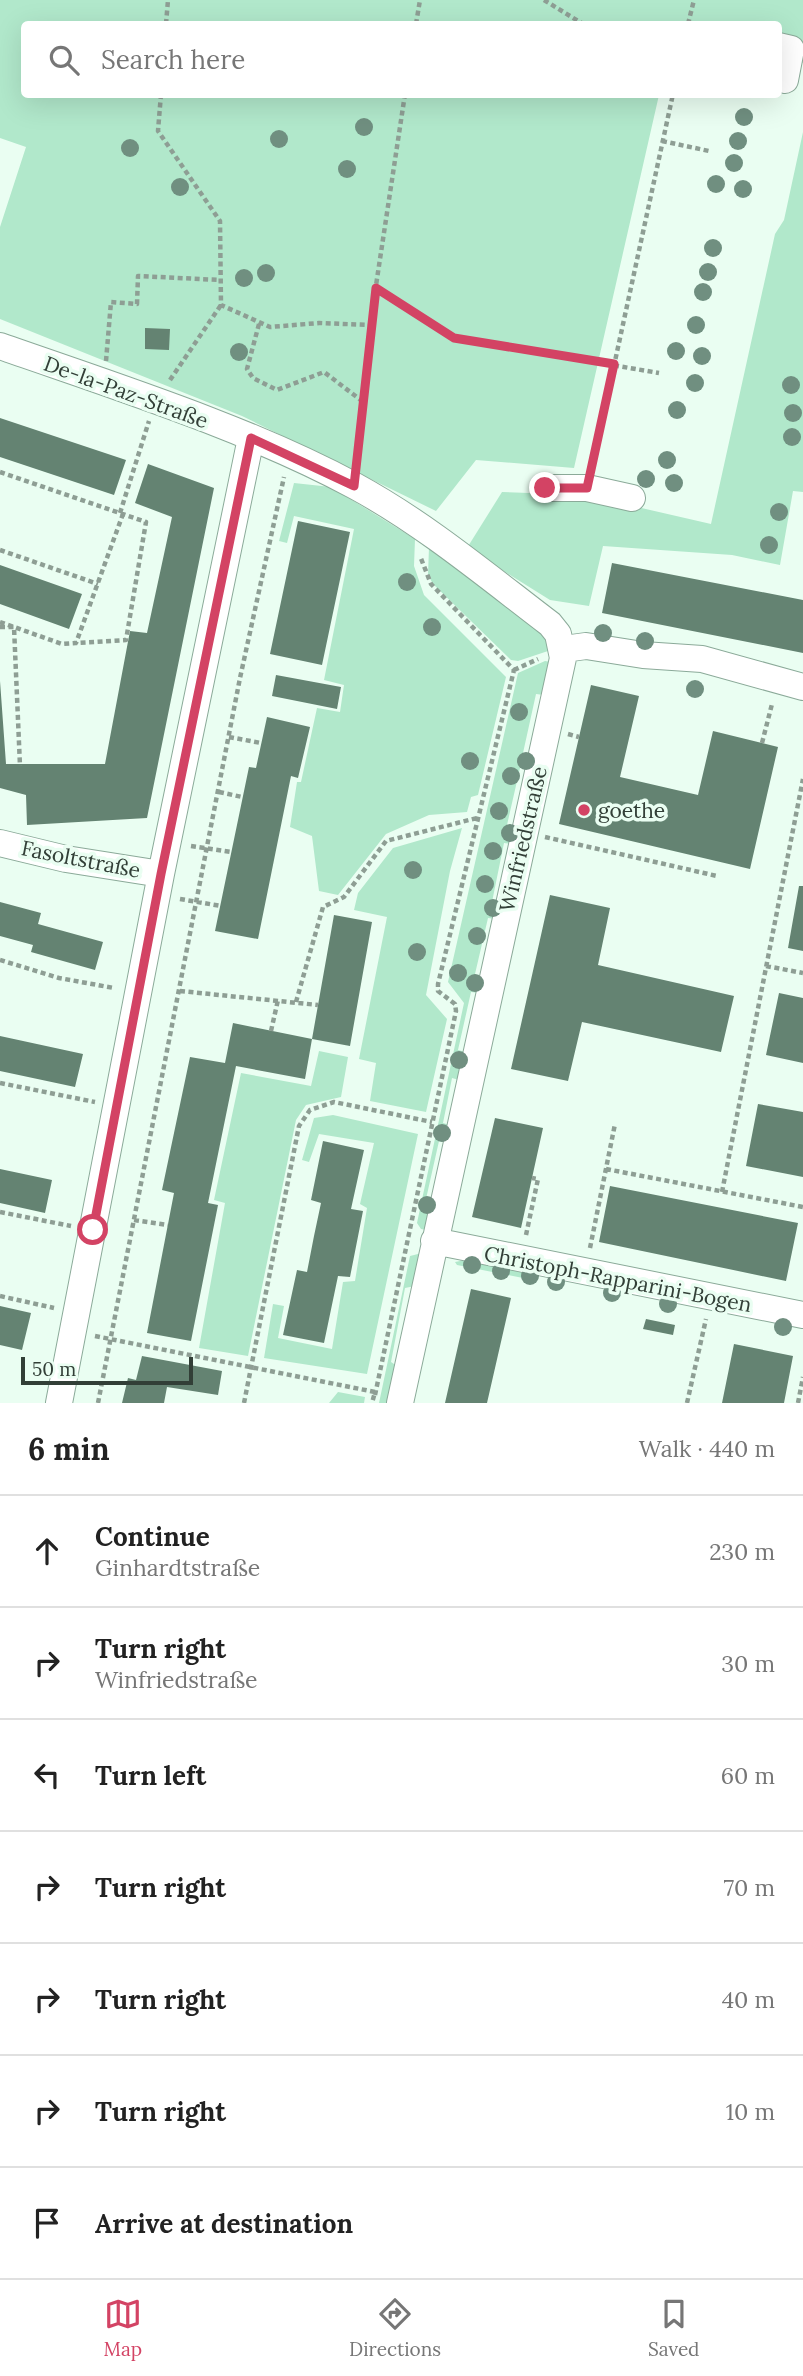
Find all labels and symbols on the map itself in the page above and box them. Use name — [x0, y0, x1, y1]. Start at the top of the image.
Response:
street label: De-la-Paz-Straße — [40, 350, 212, 434]
route end — [529, 472, 560, 503]
street label: Winfriedstraße — [493, 764, 553, 914]
place label: goethe — [598, 797, 665, 824]
marker: goethe — [576, 802, 592, 818]
street label: Fasoltstraße — [19, 834, 143, 884]
route start — [77, 1214, 108, 1245]
street label: Christoph-Rapparini-Bogen — [482, 1240, 754, 1318]
scale bar — [21, 1354, 192, 1386]

